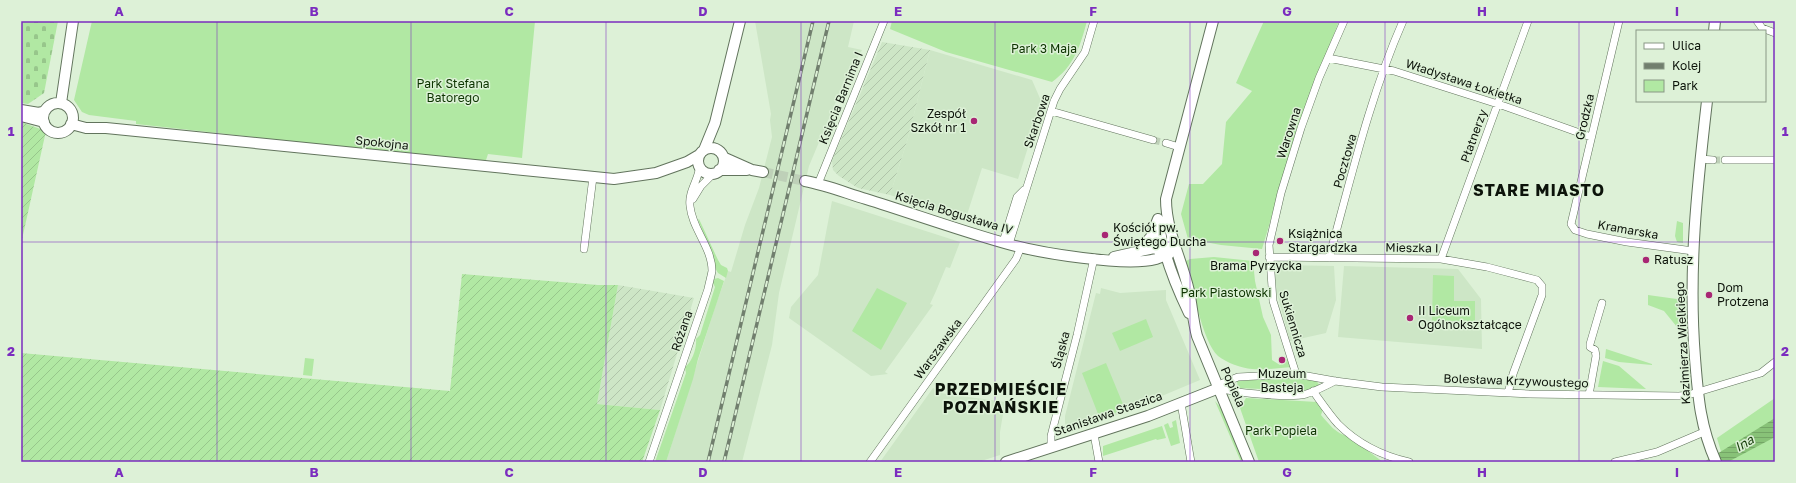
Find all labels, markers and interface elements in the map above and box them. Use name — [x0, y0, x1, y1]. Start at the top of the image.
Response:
text: A — [114, 3, 124, 19]
text: B — [309, 3, 319, 19]
text: C — [504, 3, 514, 19]
text: D — [698, 3, 708, 19]
text: E — [894, 3, 902, 19]
text: F — [1089, 3, 1097, 19]
text: G — [1282, 3, 1292, 19]
text: H — [1477, 3, 1487, 19]
text: I — [1675, 3, 1679, 19]
legend — [1636, 30, 1766, 102]
text: Ulica — [1672, 38, 1701, 53]
park label: Park 3 Maja — [1011, 41, 1077, 56]
street label: Księcia Barnima I — [815, 49, 866, 146]
street label: Władysława Łokietka — [1404, 56, 1524, 108]
text: Kolej — [1672, 58, 1701, 73]
park label: Park Stefana Batorego — [416, 76, 490, 105]
text: Park — [1672, 78, 1698, 93]
street label: Skarbowa — [1020, 92, 1053, 150]
street label: Grodzka — [1572, 92, 1597, 142]
street label: Warowna — [1273, 105, 1304, 161]
place label: Zespół Szkół nr 1 — [910, 106, 966, 135]
street label: Płatnerzy — [1457, 107, 1490, 164]
marker: Zespół Szkół nr 1 — [969, 116, 979, 126]
text: 1 — [8, 123, 15, 139]
text: 1 — [1782, 123, 1789, 139]
street label: Spokojna — [355, 132, 409, 153]
street label: Pocztowa — [1330, 132, 1359, 190]
district label: STARE MIASTO — [1473, 180, 1605, 200]
street label: Księcia Bogusława IV — [893, 187, 1015, 238]
street label: Kramarska — [1596, 217, 1660, 242]
place label: Kościół pw. Świętego Ducha — [1113, 220, 1206, 249]
place label: Książnica Stargardzka — [1288, 226, 1357, 255]
marker: Kościół pw. Świętego Ducha — [1100, 230, 1110, 240]
marker: Książnica Stargardzka — [1275, 236, 1285, 246]
street label: Mieszka I — [1385, 240, 1439, 255]
marker: Brama Pyrzycka — [1251, 248, 1261, 258]
place label: Ratusz — [1654, 252, 1693, 267]
marker: Ratusz — [1641, 255, 1651, 265]
place label: Brama Pyrzycka — [1210, 258, 1302, 273]
place label: Dom Protzena — [1717, 280, 1769, 309]
street label: Kazimierza Wielkiego — [1672, 281, 1693, 405]
park label: Park Piastowski — [1180, 285, 1272, 300]
street label: Sukiennicza — [1276, 289, 1311, 359]
marker: Dom Protzena — [1704, 290, 1714, 300]
place label: II Liceum Ogólnokształcące — [1418, 303, 1522, 332]
street label: Różana — [668, 308, 696, 353]
marker: II Liceum Ogólnokształcące — [1405, 313, 1415, 323]
street label: Warszawska — [911, 316, 965, 382]
street label: Śląska — [1048, 330, 1073, 370]
text: 2 — [7, 343, 15, 359]
text: 2 — [1781, 343, 1789, 359]
marker: Muzeum Basteja — [1277, 355, 1287, 365]
street label: Popiela — [1218, 364, 1249, 410]
place label: Muzeum Basteja — [1258, 366, 1306, 395]
street label: Bolesława Krzywoustego — [1443, 370, 1589, 391]
district label: PRZEDMIEŚCIE POZNAŃSKIE — [935, 379, 1067, 417]
street label: Stanisława Staszica — [1051, 388, 1164, 439]
park label: Park Popiela — [1245, 423, 1317, 438]
water label: Ina — [1732, 431, 1757, 455]
text: A — [114, 464, 124, 480]
text: B — [309, 464, 319, 480]
text: C — [504, 464, 514, 480]
text: D — [698, 464, 708, 480]
text: E — [894, 464, 902, 480]
text: F — [1089, 464, 1097, 480]
text: G — [1282, 464, 1292, 480]
text: H — [1477, 464, 1487, 480]
text: I — [1675, 464, 1679, 480]

